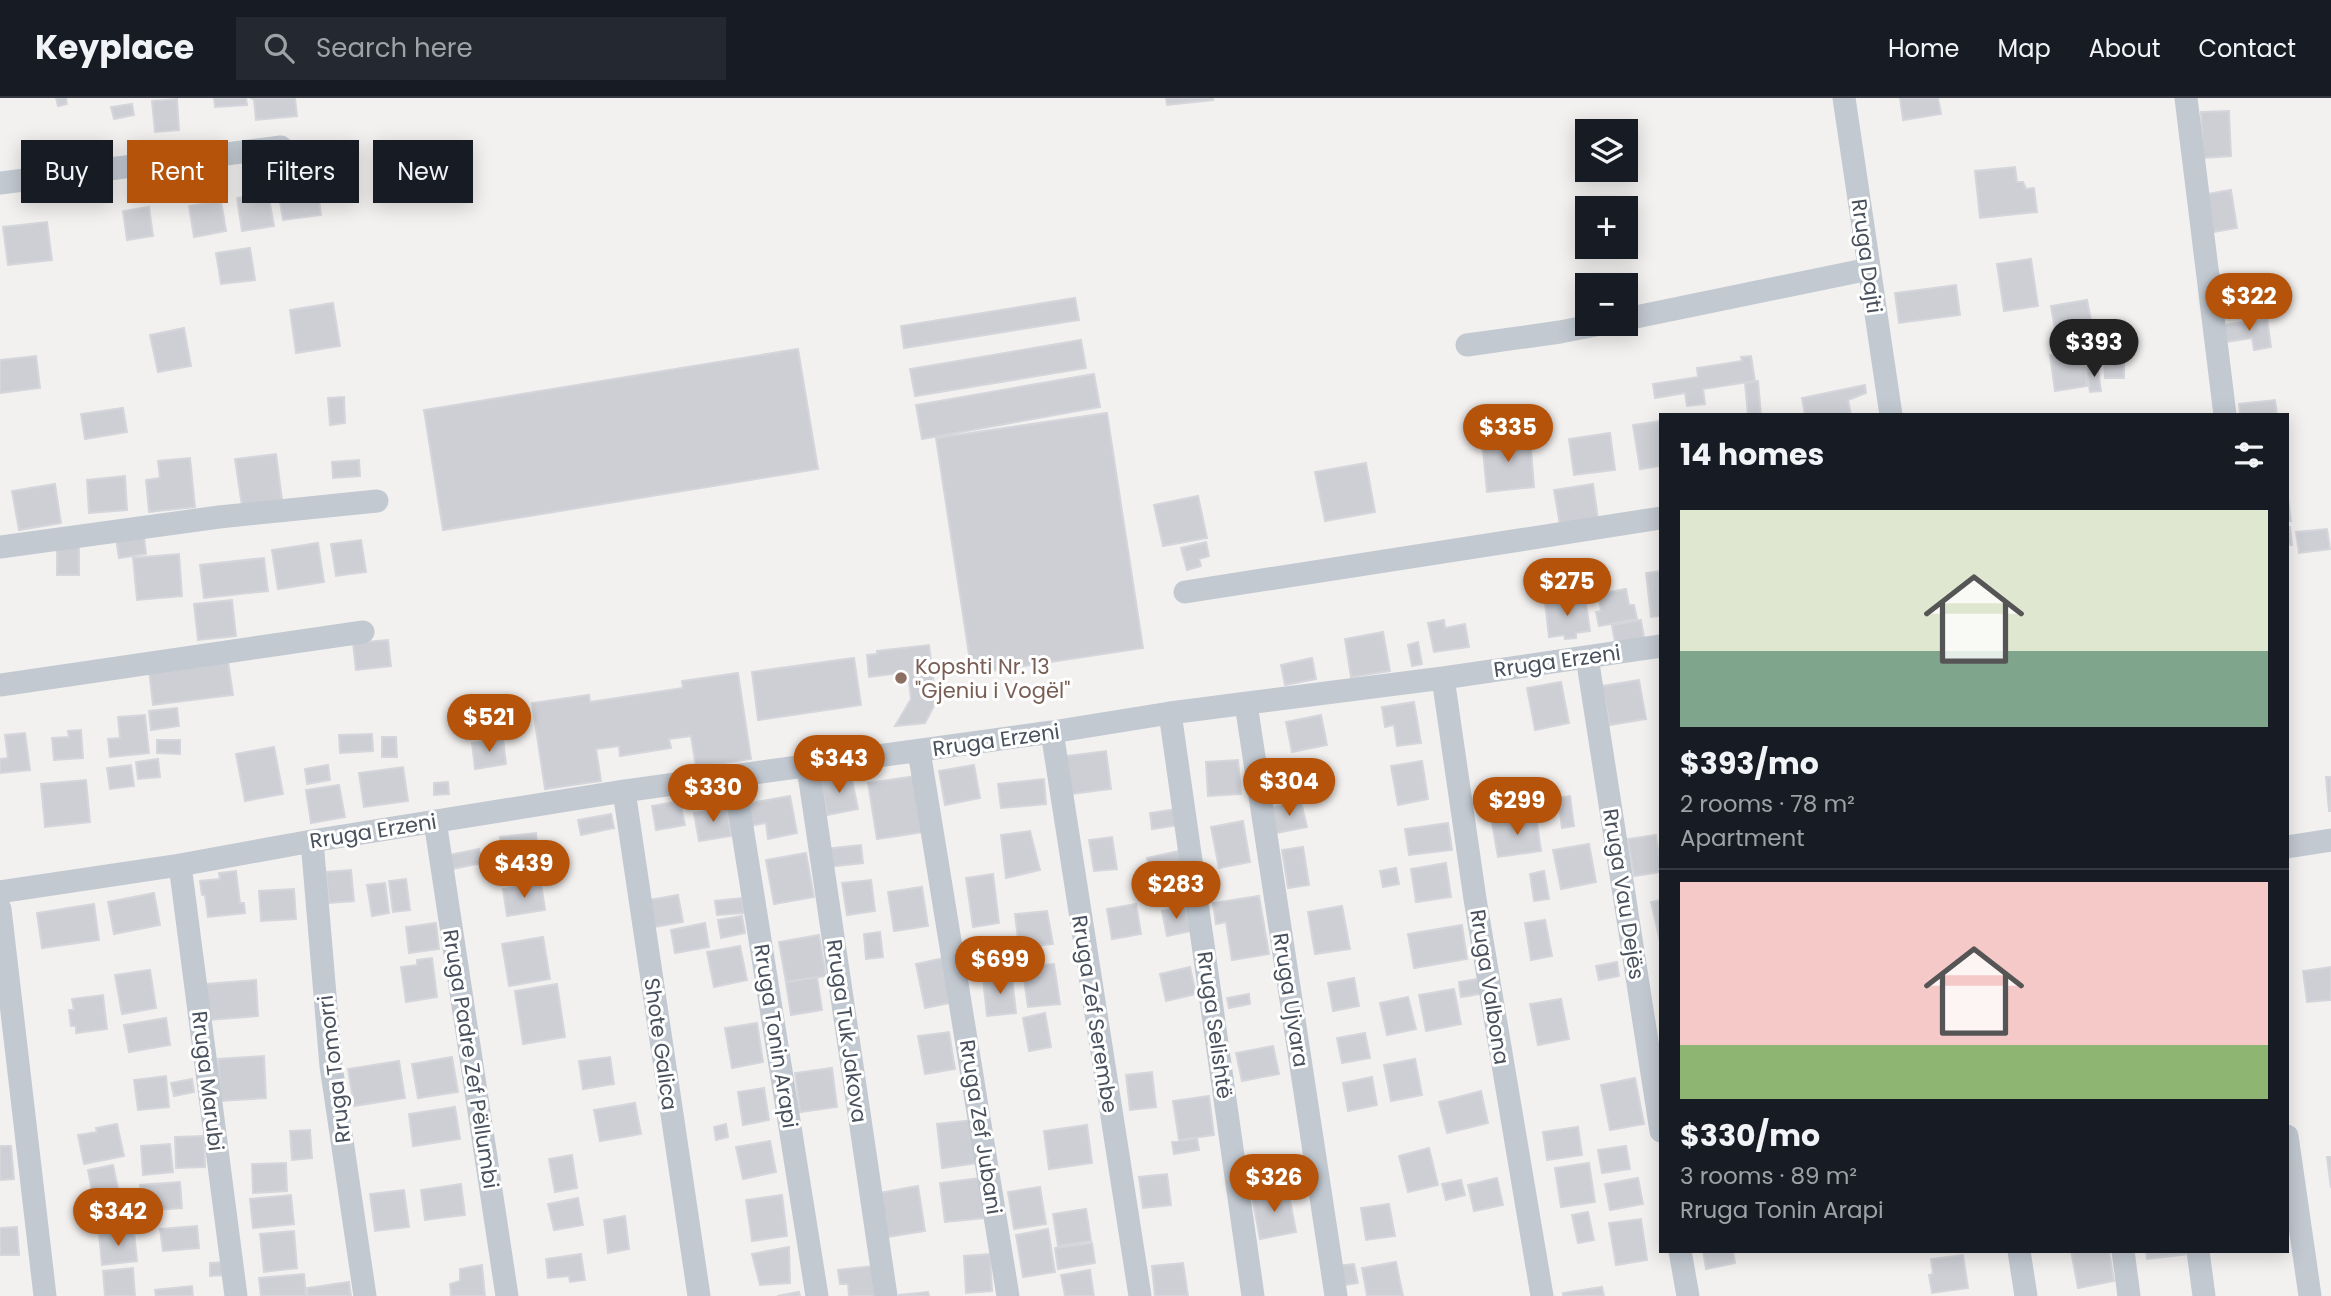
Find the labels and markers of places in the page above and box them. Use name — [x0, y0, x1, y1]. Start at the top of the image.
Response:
pin: $322 — [2208, 274, 2290, 333]
pin: $393 — [2053, 320, 2135, 379]
pin: $335 — [1467, 404, 1549, 464]
pin: $275 — [1526, 559, 1608, 618]
place label: Kopshti Nr. 13 "Gjeniu i Vogël" — [915, 652, 1070, 705]
marker: Kopshti Nr. 13 "Gjeniu i Vogël" — [893, 670, 909, 686]
pin: $521 — [448, 694, 530, 754]
pin: $343 — [798, 736, 880, 795]
pin: $304 — [1248, 758, 1330, 818]
pin: $330 — [672, 764, 754, 824]
pin: $299 — [1476, 778, 1558, 837]
pin: $439 — [483, 840, 565, 900]
pin: $283 — [1135, 862, 1217, 921]
pin: $699 — [959, 936, 1041, 996]
pin: $326 — [1233, 1154, 1315, 1214]
pin: $342 — [77, 1188, 159, 1248]

